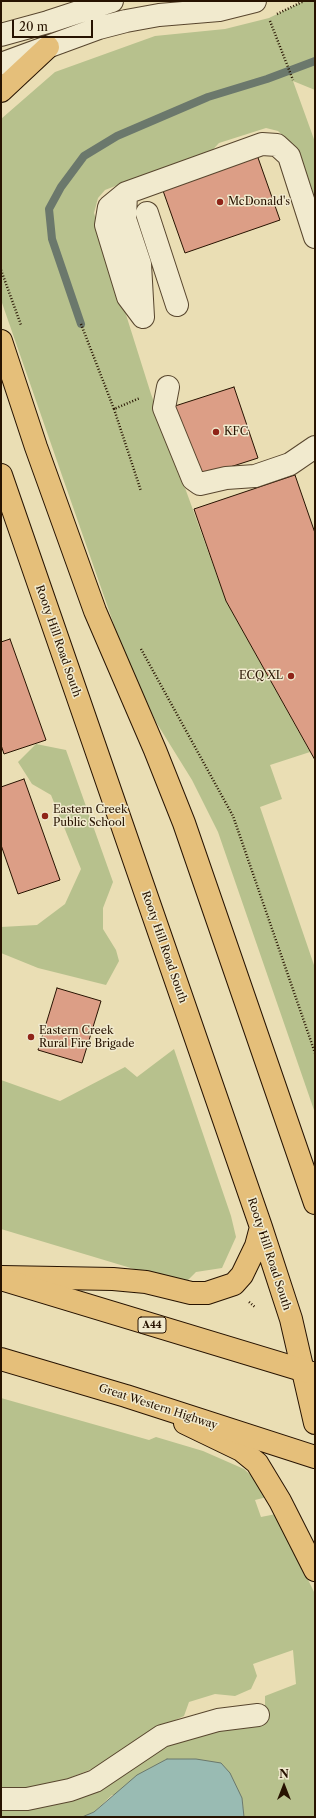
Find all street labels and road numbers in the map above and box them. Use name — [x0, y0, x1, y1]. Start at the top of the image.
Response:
street label: Rooty Hill Road South — [33, 583, 83, 699]
street label: Rooty Hill Road South — [139, 889, 189, 1005]
street label: Rooty Hill Road South — [245, 1196, 293, 1312]
road number: A44 — [138, 1317, 166, 1333]
street label: Great Western Highway — [97, 1382, 219, 1432]

